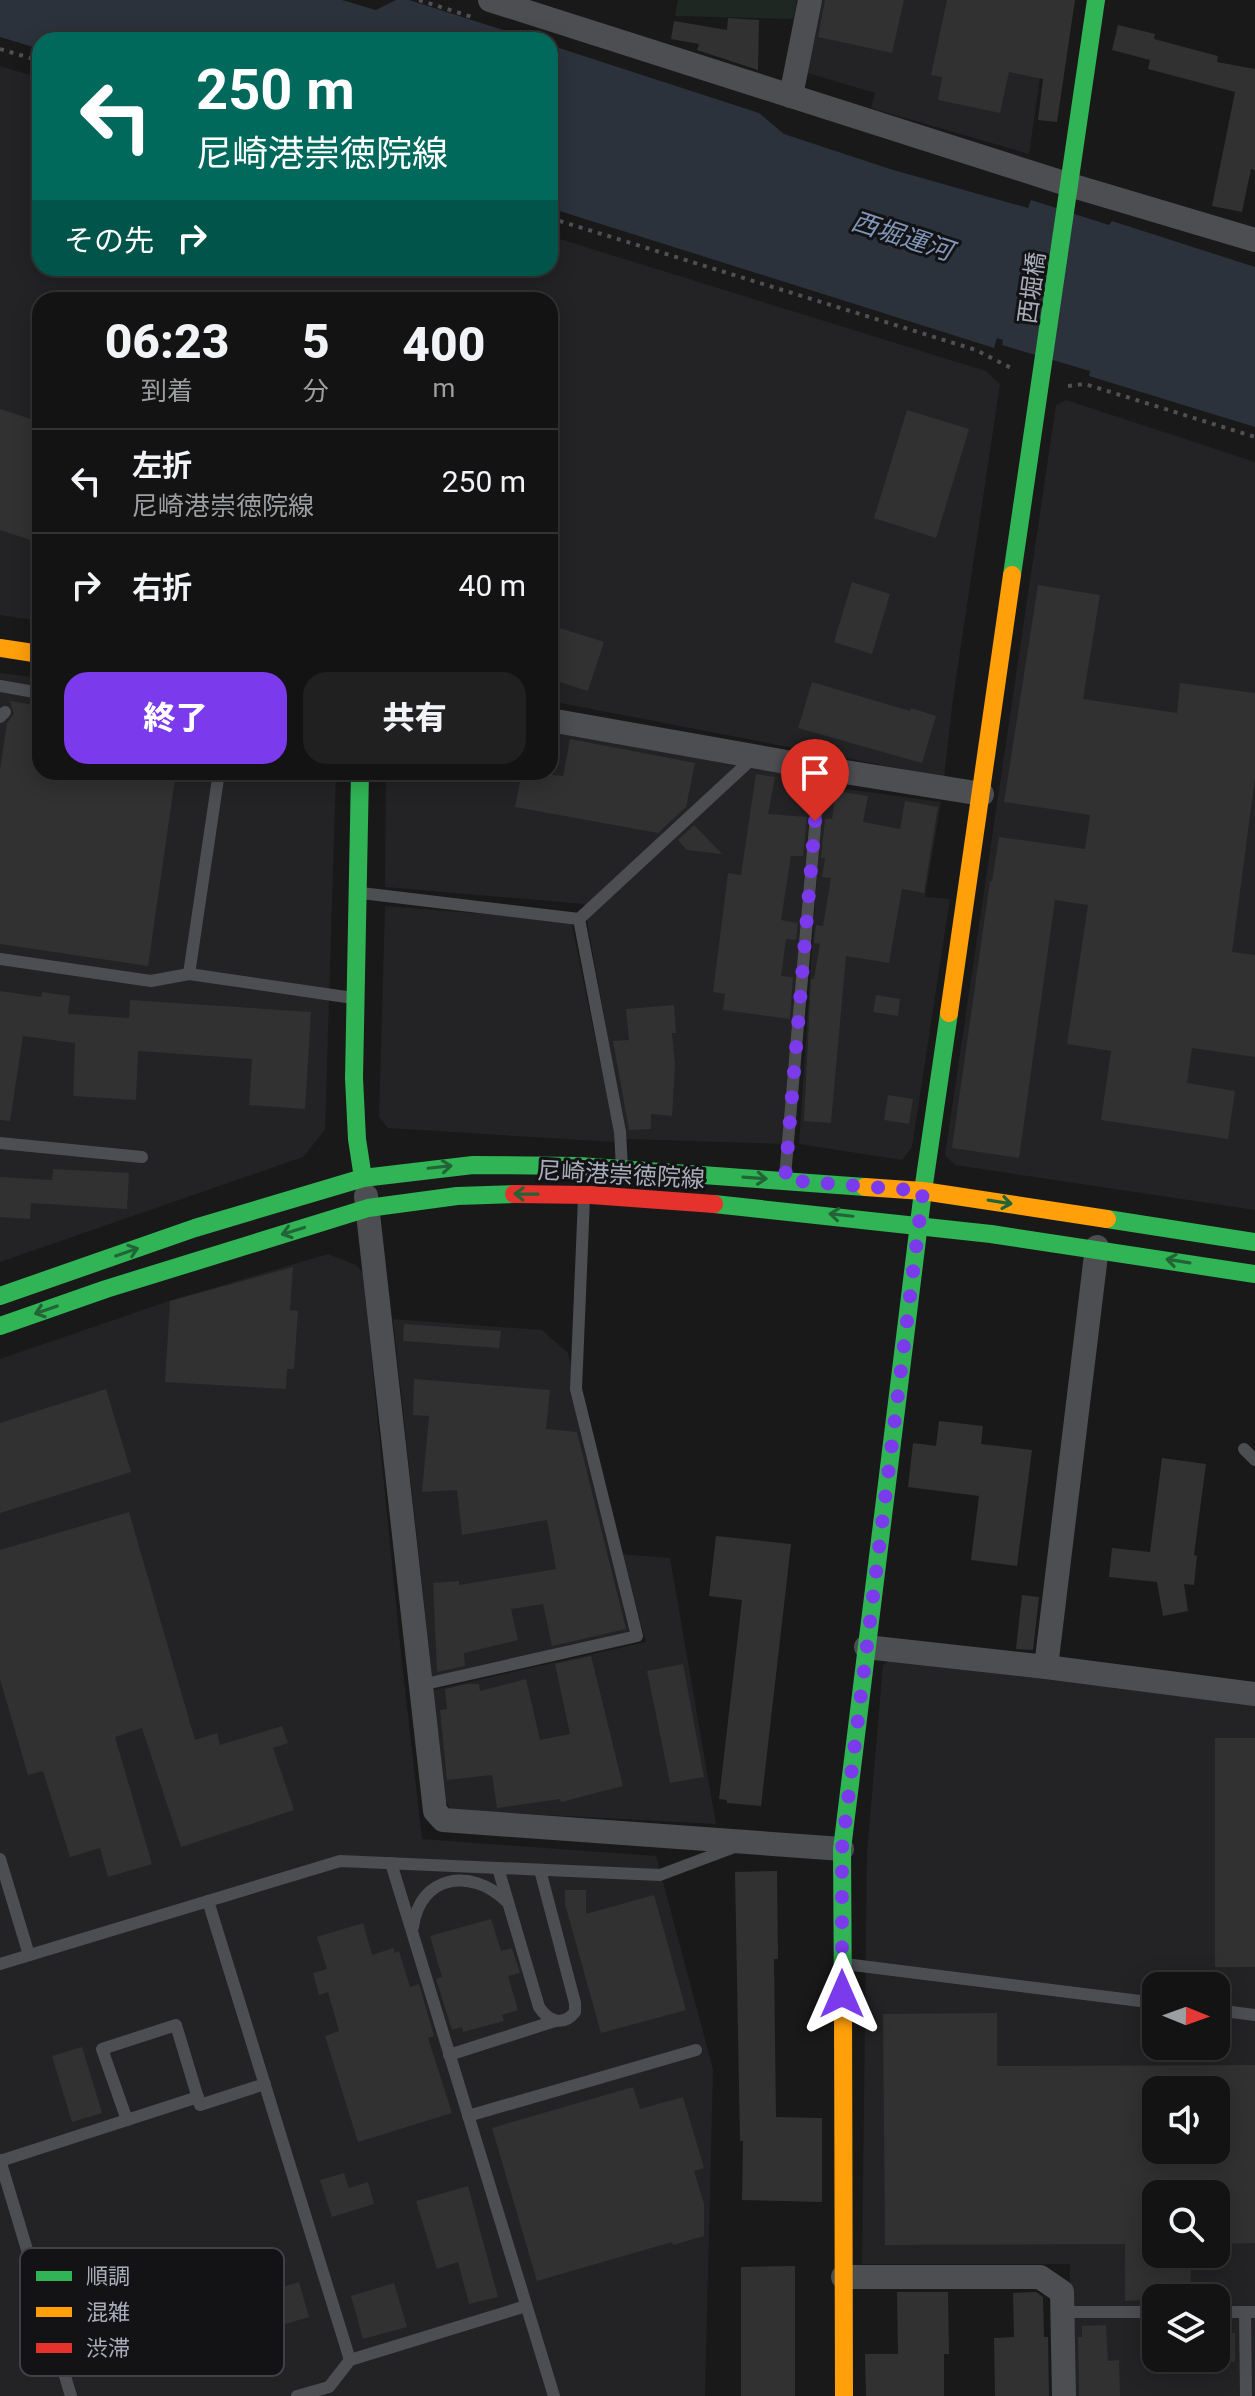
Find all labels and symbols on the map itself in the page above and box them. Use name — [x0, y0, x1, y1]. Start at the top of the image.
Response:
water label: 西堀運河 — [848, 206, 961, 268]
street label: 西堀橋 — [1013, 250, 1051, 326]
pin — [781, 739, 849, 821]
street label: 尼崎港崇徳院線 — [536, 1157, 706, 1193]
one-way arrow — [426, 1160, 453, 1175]
one-way arrow — [741, 1171, 768, 1186]
one-way arrow — [513, 1186, 540, 1202]
one-way arrow — [987, 1195, 1012, 1210]
one-way arrow — [828, 1208, 855, 1223]
one-way arrow — [281, 1224, 307, 1239]
one-way arrow — [114, 1244, 138, 1258]
one-way arrow — [1166, 1253, 1191, 1268]
one-way arrow — [34, 1304, 59, 1319]
position arrow — [800, 1952, 884, 2036]
north arrow — [1142, 1972, 1230, 2060]
legend — [20, 2248, 284, 2376]
text: 順調 — [86, 2264, 130, 2289]
text: 混雑 — [86, 2300, 130, 2325]
text: 渋滞 — [86, 2336, 130, 2361]

